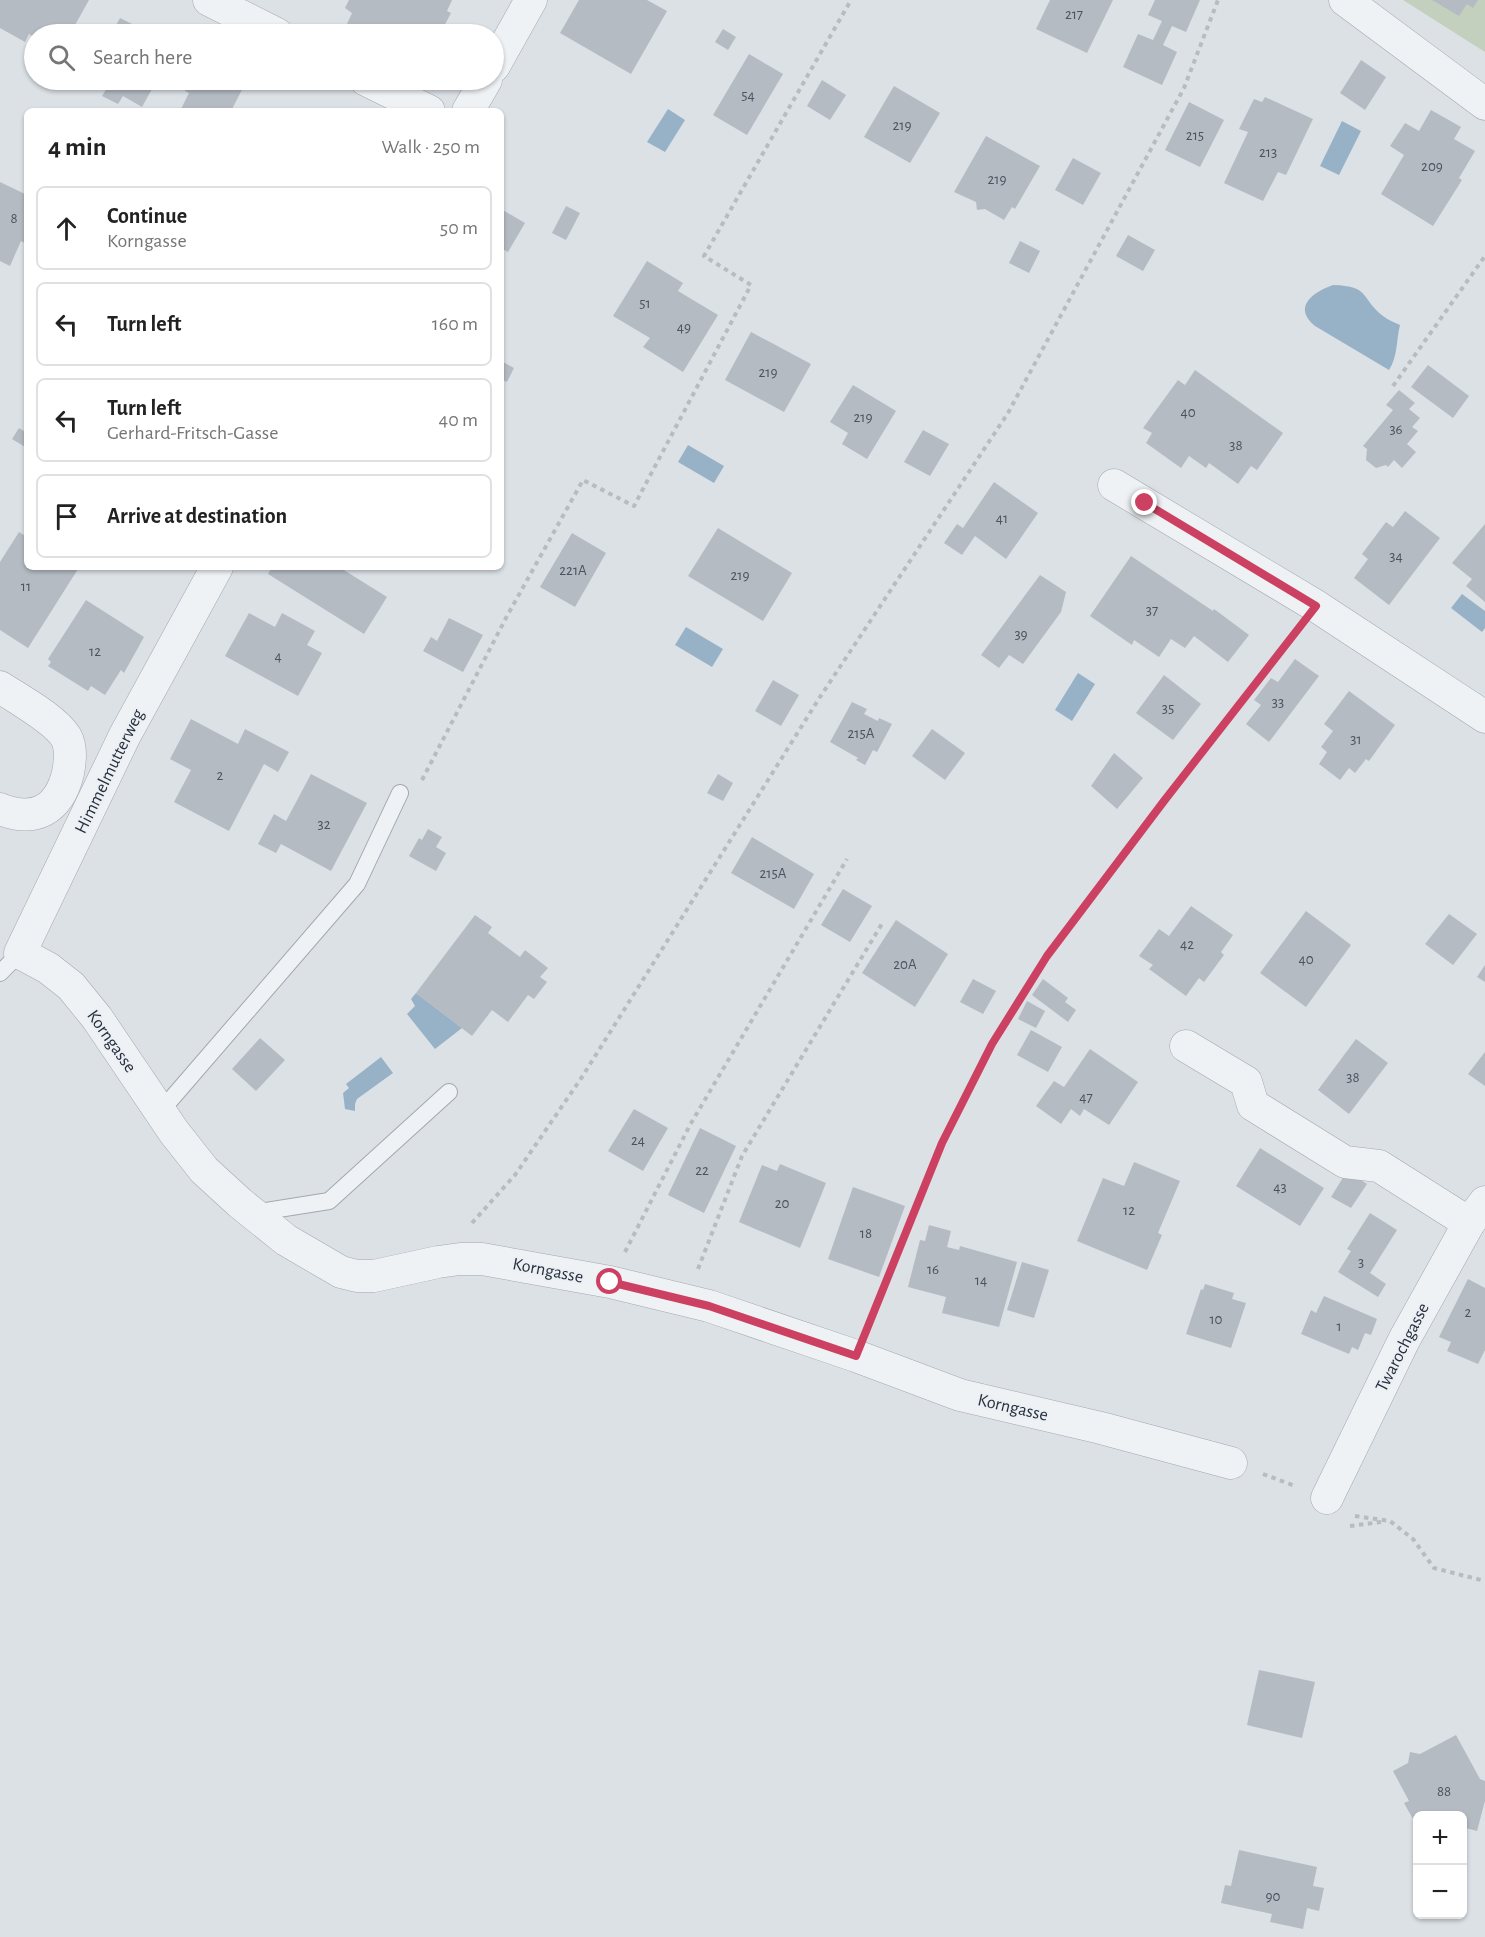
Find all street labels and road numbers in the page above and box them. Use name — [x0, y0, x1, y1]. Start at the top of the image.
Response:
street label: Himmelmutterweg — [72, 706, 148, 836]
street label: Korngasse — [83, 1007, 139, 1076]
street label: Korngasse — [511, 1255, 585, 1287]
street label: Twarochgasse — [1373, 1300, 1433, 1395]
street label: Korngasse — [976, 1391, 1050, 1425]

